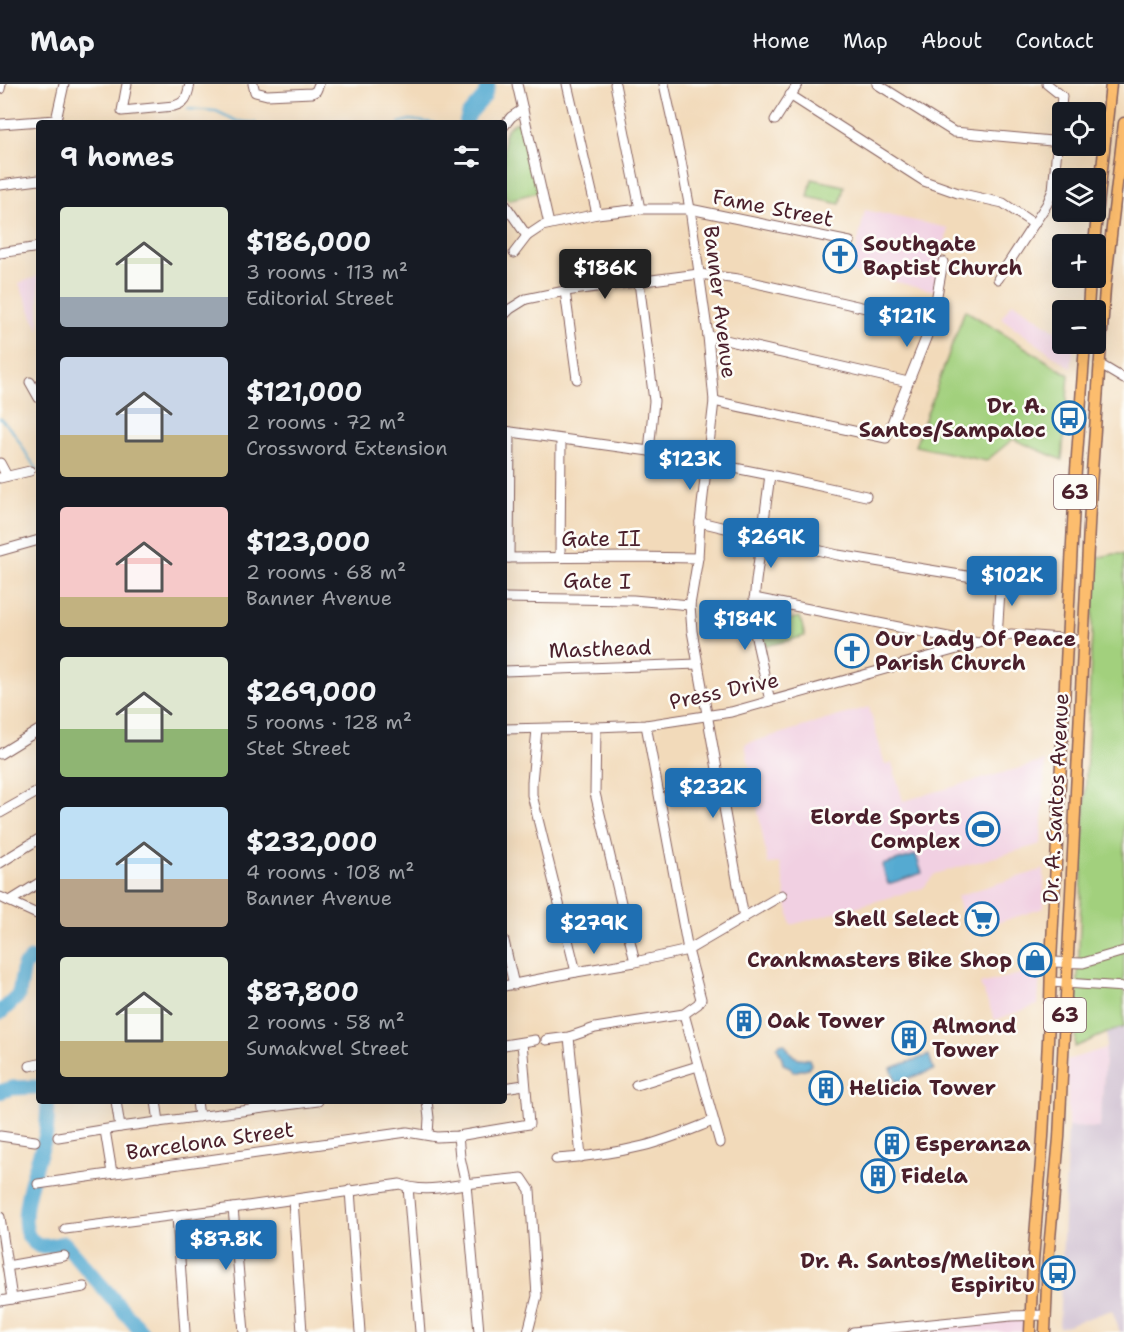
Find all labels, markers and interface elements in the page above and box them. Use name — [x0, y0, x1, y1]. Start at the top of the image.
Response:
text: Map — [30, 22, 95, 60]
text: Home — [752, 27, 810, 55]
text: Map — [843, 27, 888, 55]
text: About — [921, 27, 982, 55]
text: Contact — [1015, 27, 1094, 55]
map controls — [1052, 102, 1106, 354]
button: locate — [1052, 102, 1106, 156]
text: 9 homes — [60, 139, 174, 174]
icon: filters — [450, 140, 483, 173]
button: layers — [1052, 168, 1106, 222]
street label: Fame Street — [710, 183, 836, 233]
text: $186,000 — [246, 224, 371, 259]
street label: Banner Avenue — [697, 224, 743, 380]
place label: Southgate Baptist Church — [863, 230, 1023, 282]
icon: home — [108, 231, 180, 303]
button: + — [1052, 234, 1106, 288]
church icon: Southgate Baptist Church — [822, 238, 858, 274]
pin: $186K — [563, 249, 647, 300]
text: $186K — [573, 255, 637, 281]
text: 3 rooms · 113 m² — [246, 259, 408, 285]
text: Editorial Street — [246, 285, 394, 311]
pin: $121K — [865, 297, 949, 348]
button: − — [1052, 300, 1106, 354]
text: $121K — [878, 303, 936, 329]
text: $121,000 — [246, 374, 363, 409]
icon: home — [108, 381, 180, 453]
place label: Dr. A. Santos/Sampaloc — [859, 392, 1046, 444]
bus stop icon: Dr. A. Santos/Sampaloc — [1051, 400, 1087, 436]
text: 2 rooms · 72 m² — [246, 409, 405, 435]
text: Crossword Extension — [246, 435, 447, 461]
pin: $123K — [648, 440, 732, 491]
text: $123K — [659, 446, 721, 472]
road number: 63 — [1054, 475, 1096, 509]
pin: $269K — [729, 518, 813, 569]
text: $123,000 — [246, 524, 370, 559]
text: $269K — [737, 524, 805, 550]
street label: Gate II — [561, 525, 641, 553]
icon: home — [108, 531, 180, 603]
pin: $102K — [970, 556, 1054, 607]
text: 2 rooms · 68 m² — [246, 559, 406, 585]
text: $102K — [981, 562, 1043, 588]
street label: Gate I — [563, 566, 631, 596]
text: Banner Avenue — [246, 585, 392, 611]
pin: $184K — [703, 600, 787, 651]
text: $184K — [713, 606, 777, 632]
place label: Our Lady Of Peace Parish Church — [875, 625, 1076, 677]
street label: Masthead — [548, 633, 652, 665]
church icon: Our Lady Of Peace Parish Church — [834, 633, 870, 669]
street label: Press Drive — [667, 666, 781, 716]
text: $269,000 — [246, 674, 377, 709]
icon: home — [108, 681, 180, 753]
street label: Dr. A. Santos Avenue — [1037, 692, 1075, 904]
text: 5 rooms · 128 m² — [246, 709, 412, 735]
text: Stet Street — [246, 735, 351, 761]
pin: $232K — [671, 768, 755, 819]
text: $232K — [679, 774, 747, 800]
place label: Elorde Sports Complex — [810, 803, 960, 855]
sports icon: Elorde Sports Complex — [965, 811, 1001, 847]
text: $232,000 — [246, 824, 377, 859]
icon: home — [108, 831, 180, 903]
text: 4 rooms · 108 m² — [246, 859, 415, 885]
text: Banner Avenue — [246, 885, 392, 911]
supermarket icon: Shell Select — [964, 901, 1000, 937]
pin: $279K — [552, 904, 636, 955]
place label: Shell Select — [834, 905, 959, 933]
text: $279K — [560, 910, 628, 936]
shop icon: Crankmasters Bike Shop — [1017, 942, 1053, 978]
place label: Crankmasters Bike Shop — [747, 946, 1012, 974]
text: $87,800 — [246, 974, 359, 1009]
icon: home — [108, 981, 180, 1053]
road number: 63 — [1044, 998, 1086, 1032]
building icon: Oak Tower — [726, 1003, 762, 1039]
place label: Oak Tower — [767, 1007, 885, 1035]
text: 2 rooms · 58 m² — [246, 1009, 405, 1035]
place label: Almond Tower — [932, 1012, 1016, 1064]
building icon: Almond Tower — [891, 1020, 927, 1056]
text: Sumakwel Street — [246, 1035, 409, 1061]
building icon: Helicia Tower — [808, 1070, 844, 1106]
place label: Helicia Tower — [849, 1074, 996, 1102]
street label: Barcelona Street — [124, 1115, 296, 1167]
building icon: Esperanza — [874, 1126, 910, 1162]
place label: Esperanza — [915, 1130, 1031, 1158]
building icon: Fidela — [860, 1158, 896, 1194]
place label: Fidela — [901, 1162, 969, 1190]
pin: $87.8K — [177, 1220, 275, 1271]
text: $87.8K — [190, 1226, 262, 1252]
place label: Dr. A. Santos/Meliton Espiritu — [800, 1247, 1035, 1299]
bus stop icon: Dr. A. Santos/Meliton Espiritu — [1040, 1255, 1076, 1291]

